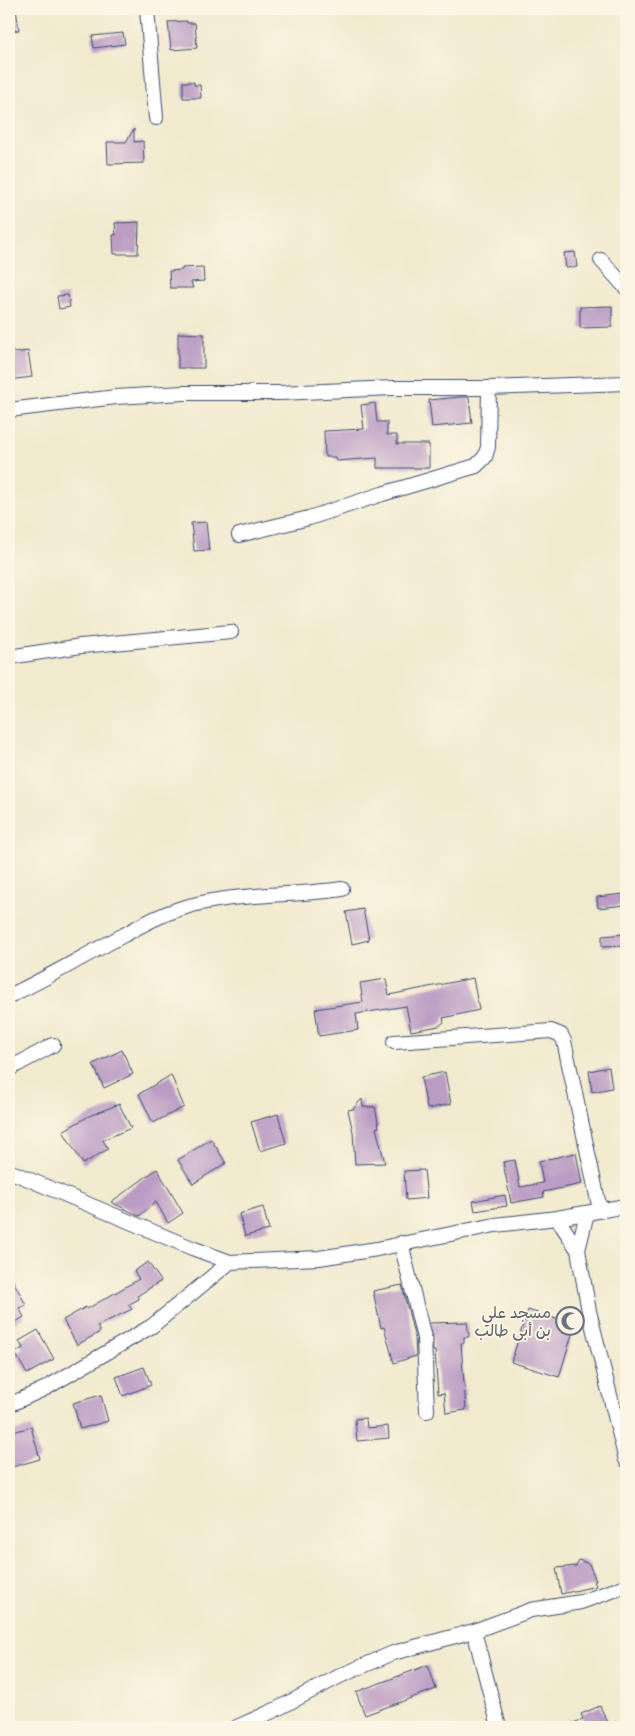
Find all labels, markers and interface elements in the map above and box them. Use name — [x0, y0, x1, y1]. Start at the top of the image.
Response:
place label: مسجد علي بن أبى طالب — [475, 1301, 551, 1341]
mosque icon: مسجد علي بن أبى طالب — [555, 1306, 585, 1336]

